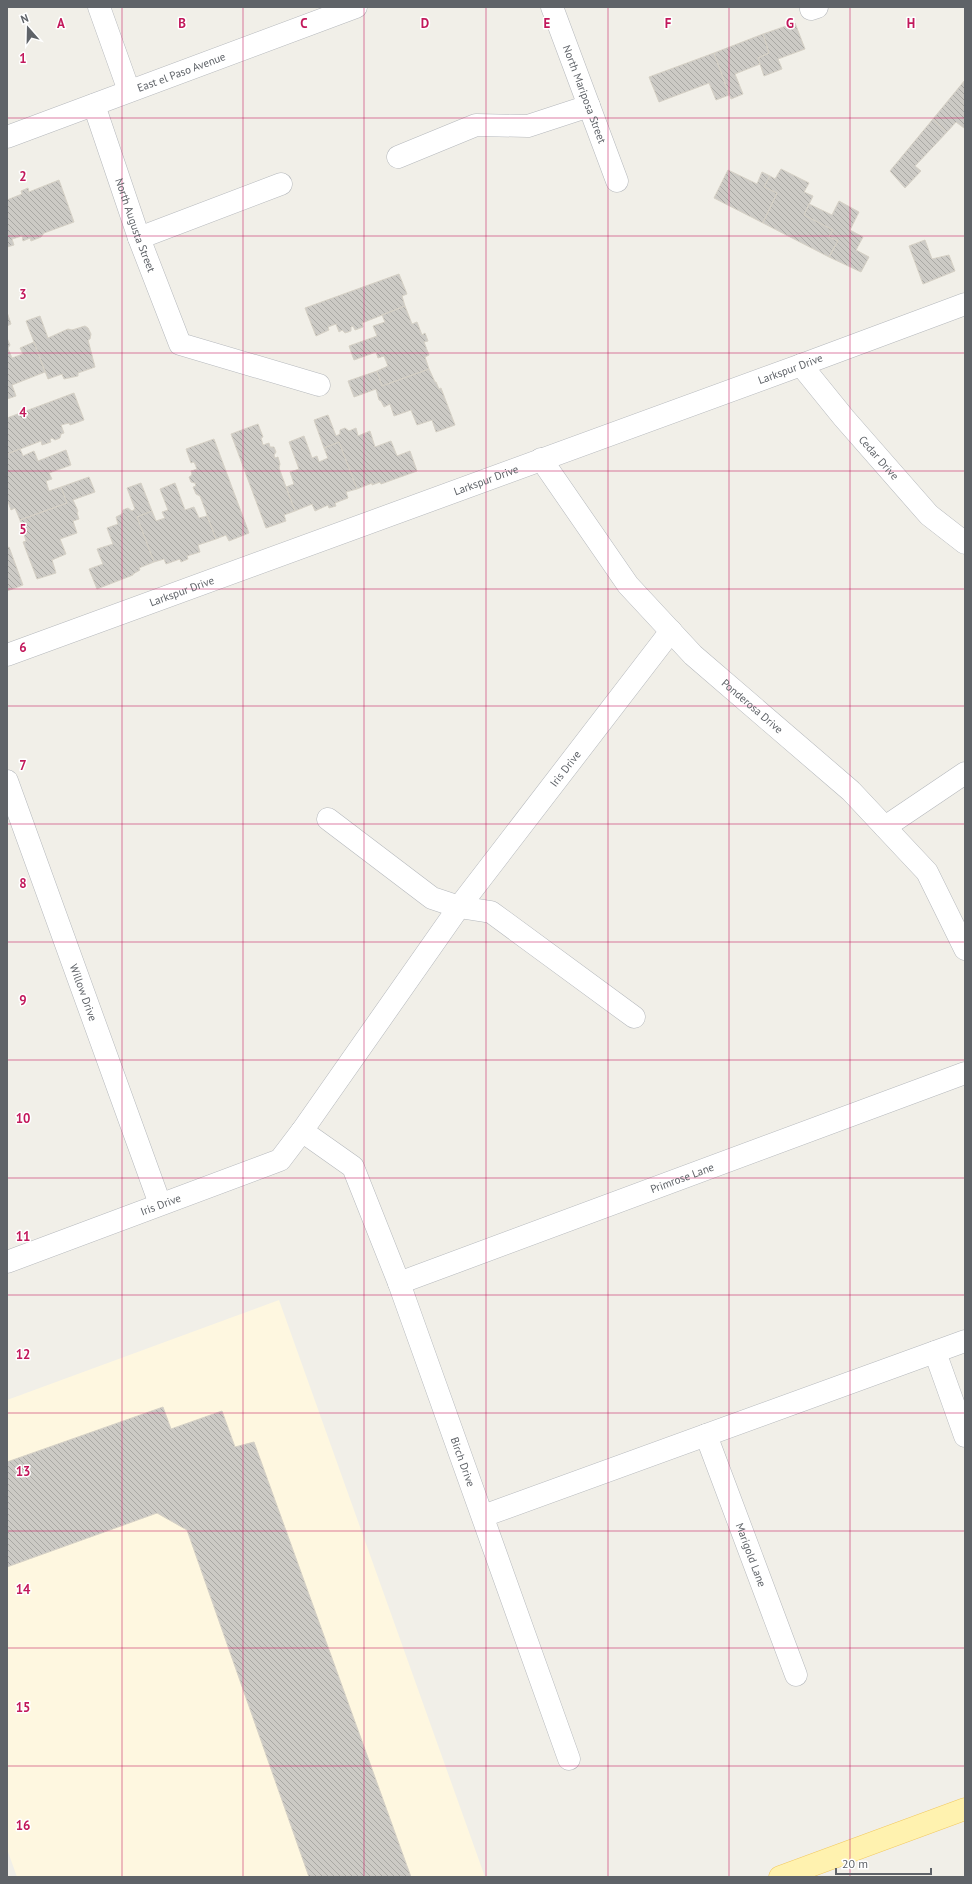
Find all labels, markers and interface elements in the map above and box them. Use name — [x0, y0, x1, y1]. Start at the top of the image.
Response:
north arrow — [8, 8, 48, 48]
text: N — [19, 11, 30, 26]
text: A — [57, 15, 65, 32]
text: B — [178, 15, 186, 32]
text: C — [300, 15, 308, 32]
text: D — [421, 15, 429, 32]
text: E — [544, 15, 551, 32]
text: F — [665, 15, 672, 32]
text: G — [786, 15, 794, 32]
text: H — [907, 15, 915, 32]
street label: North Mariposa Street — [560, 43, 609, 146]
street label: East el Paso Avenue — [135, 49, 228, 95]
text: 1 — [19, 50, 27, 67]
text: 2 — [19, 168, 27, 185]
street label: North Augusta Street — [112, 176, 159, 274]
text: 3 — [19, 286, 27, 303]
street label: Larkspur Drive — [756, 350, 825, 387]
text: 4 — [19, 404, 27, 421]
street label: Cedar Drive — [856, 433, 902, 483]
street label: Larkspur Drive — [452, 462, 521, 498]
text: 5 — [19, 521, 27, 538]
street label: Larkspur Drive — [147, 573, 216, 609]
text: 6 — [19, 639, 27, 656]
street label: Ponderosa Drive — [719, 676, 786, 737]
street label: Iris Drive — [547, 747, 584, 790]
text: 7 — [19, 757, 27, 774]
text: 8 — [19, 875, 27, 892]
street label: Willow Drive — [67, 962, 100, 1023]
text: 9 — [19, 992, 27, 1009]
text: 10 — [16, 1110, 30, 1127]
street label: Primrose Lane — [648, 1160, 716, 1196]
street label: Iris Drive — [138, 1191, 183, 1219]
text: 11 — [16, 1228, 30, 1245]
text: 12 — [16, 1346, 30, 1363]
street label: Birch Drive — [448, 1435, 478, 1489]
text: 13 — [16, 1463, 30, 1480]
street label: Marigold Lane — [733, 1521, 769, 1589]
text: 14 — [16, 1581, 31, 1598]
text: 15 — [16, 1699, 30, 1716]
text: 16 — [16, 1817, 30, 1834]
scale bar — [836, 1850, 931, 1876]
text: 20 m — [842, 1856, 868, 1871]

